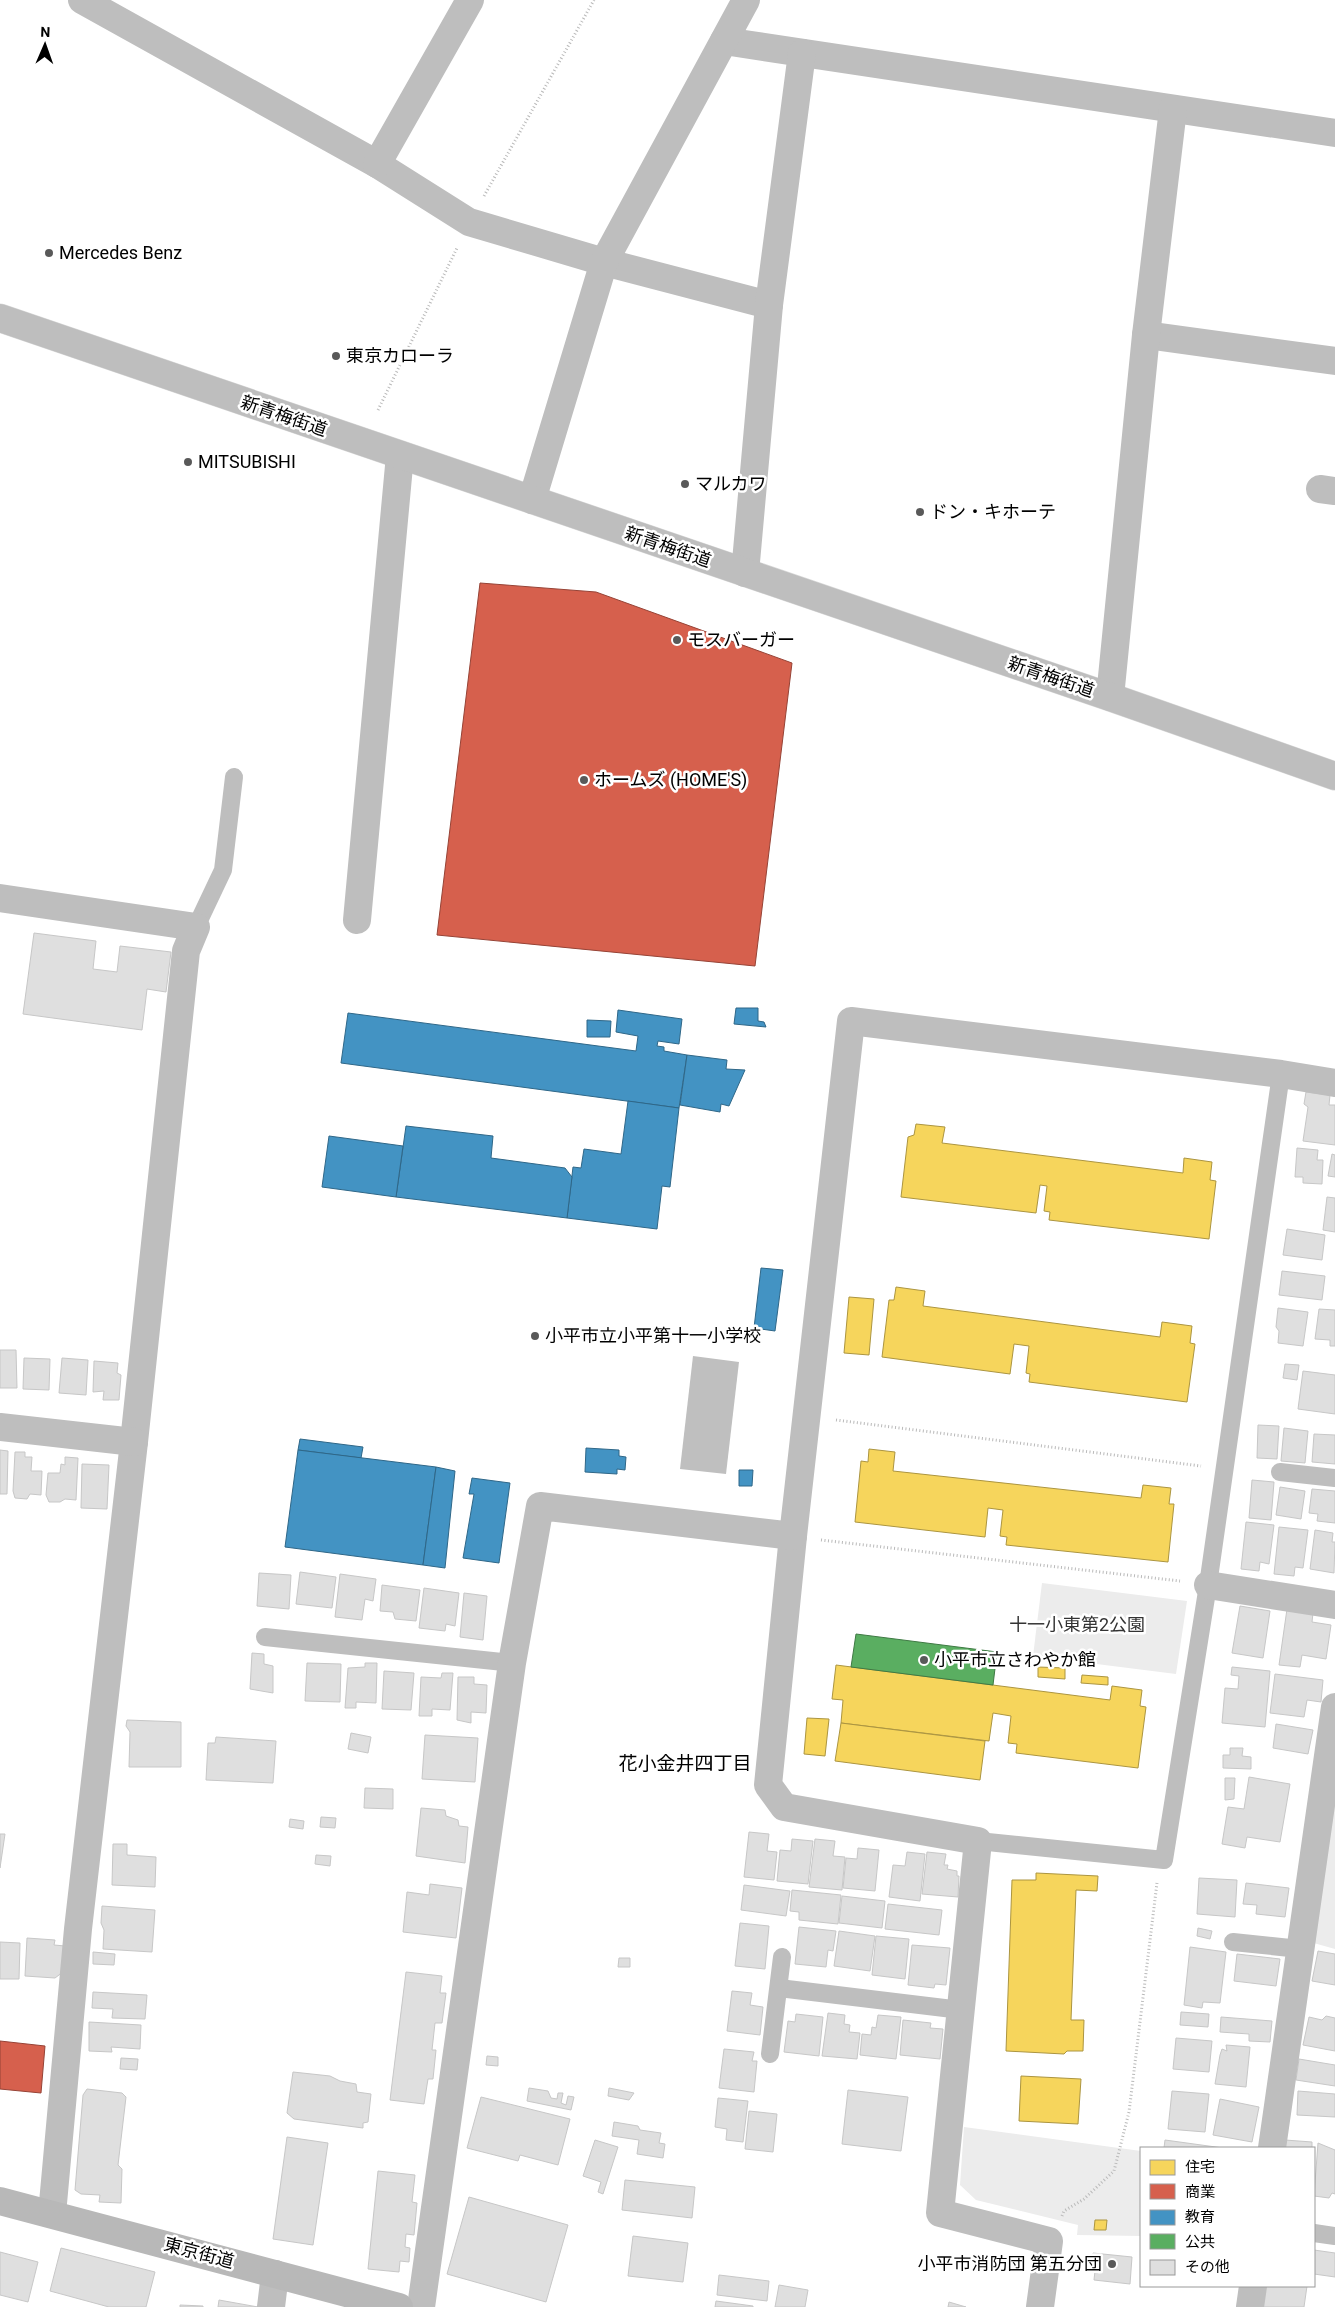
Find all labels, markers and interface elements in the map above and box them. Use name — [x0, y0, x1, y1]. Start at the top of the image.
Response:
north arrow — [20, 20, 70, 70]
text: N — [40, 24, 51, 40]
place label: Mercedes Benz — [59, 242, 182, 263]
marker: Mercedes Benz — [43, 247, 55, 259]
place label: 東京カローラ — [346, 345, 454, 366]
marker: 東京カローラ — [330, 350, 342, 362]
street label: 新青梅街道 — [238, 391, 330, 440]
place label: MITSUBISHI — [198, 451, 296, 472]
marker: MITSUBISHI — [182, 456, 194, 468]
place label: マルカワ — [695, 473, 766, 494]
marker: マルカワ — [679, 478, 691, 490]
place label: ドン・キホーテ — [930, 501, 1056, 522]
marker: ドン・キホーテ — [914, 506, 926, 518]
street label: 新青梅街道 — [622, 522, 714, 571]
place label: モスバーガー — [687, 629, 795, 650]
marker: モスバーガー — [671, 634, 683, 646]
street label: 新青梅街道 — [1005, 652, 1097, 701]
place label: ホームズ (HOME'S) — [594, 769, 747, 791]
marker: ホームズ (HOME'S) — [578, 774, 590, 786]
place label: 小平市立小平第十一小学校 — [545, 1325, 761, 1346]
marker: 小平市立小平第十一小学校 — [529, 1330, 541, 1342]
park label: 十一小東第2公園 — [1009, 1614, 1145, 1635]
place label: 小平市立さわやか館 — [934, 1649, 1096, 1670]
marker: 小平市立さわやか館 — [918, 1654, 930, 1666]
district label: 花小金井四丁目 — [618, 1752, 752, 1775]
legend — [1140, 2147, 1315, 2287]
text: 住宅 — [1185, 2158, 1215, 2176]
text: 商業 — [1185, 2183, 1215, 2201]
text: 教育 — [1185, 2208, 1215, 2226]
street label: 東京街道 — [162, 2233, 237, 2272]
text: 公共 — [1185, 2233, 1215, 2251]
place label: 小平市消防団 第五分団 — [918, 2253, 1102, 2274]
marker: 小平市消防団 第五分団 — [1106, 2258, 1118, 2270]
text: その他 — [1185, 2258, 1230, 2276]

